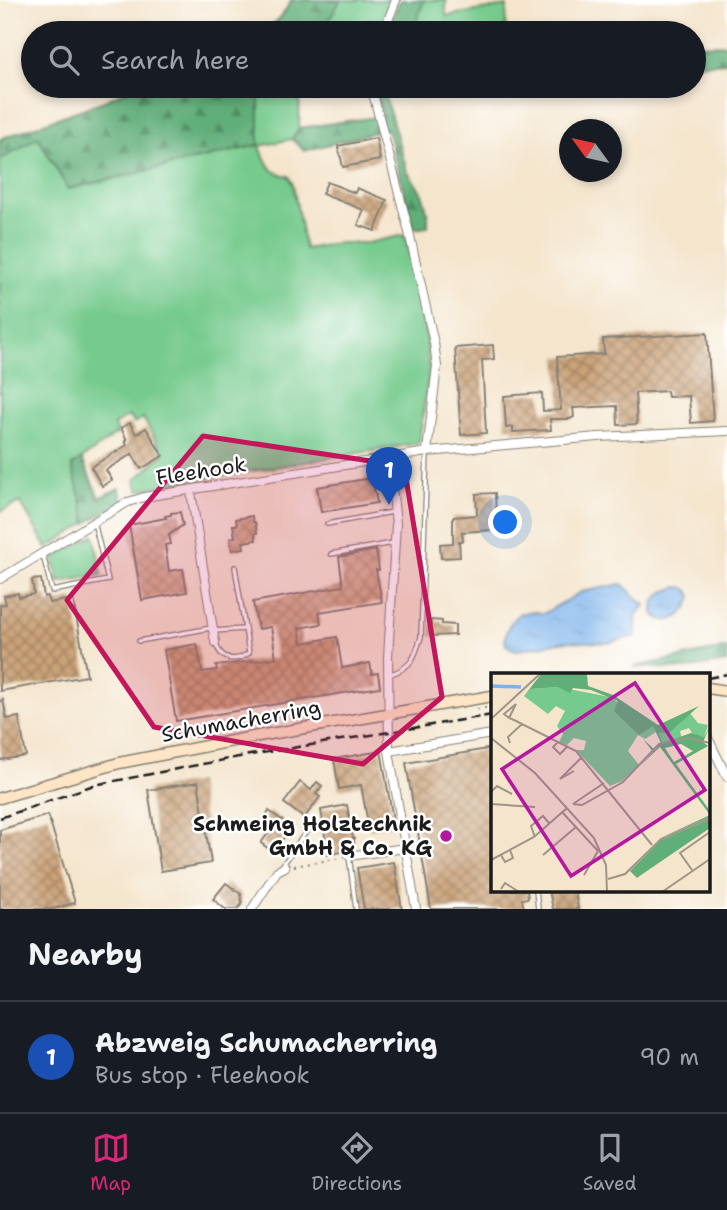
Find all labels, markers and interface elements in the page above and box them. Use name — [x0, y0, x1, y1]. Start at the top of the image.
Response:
search box — [21, 21, 706, 98]
icon: search — [45, 41, 83, 79]
text: Search here — [101, 42, 250, 77]
north arrow — [559, 119, 622, 182]
pin: 1 — [366, 447, 412, 505]
street label: Fleehook — [154, 450, 248, 492]
your location — [488, 505, 522, 539]
inset map — [491, 673, 710, 892]
street label: Schumacherring — [159, 693, 323, 749]
place label: Schmeing Holztechnik GmbH & Co. KG — [193, 810, 432, 862]
marker: Schmeing Holztechnik GmbH & Co. KG — [438, 828, 454, 844]
text: Nearby — [28, 934, 143, 975]
text: Abzweig Schumacherring — [95, 1025, 438, 1060]
text: 1 — [46, 1042, 56, 1072]
text: 90 m — [639, 1042, 699, 1072]
text: Bus stop · Fleehook — [95, 1060, 310, 1090]
tab: Map — [90, 1129, 131, 1196]
tab: Directions — [312, 1129, 402, 1196]
tab: Saved — [583, 1129, 637, 1196]

